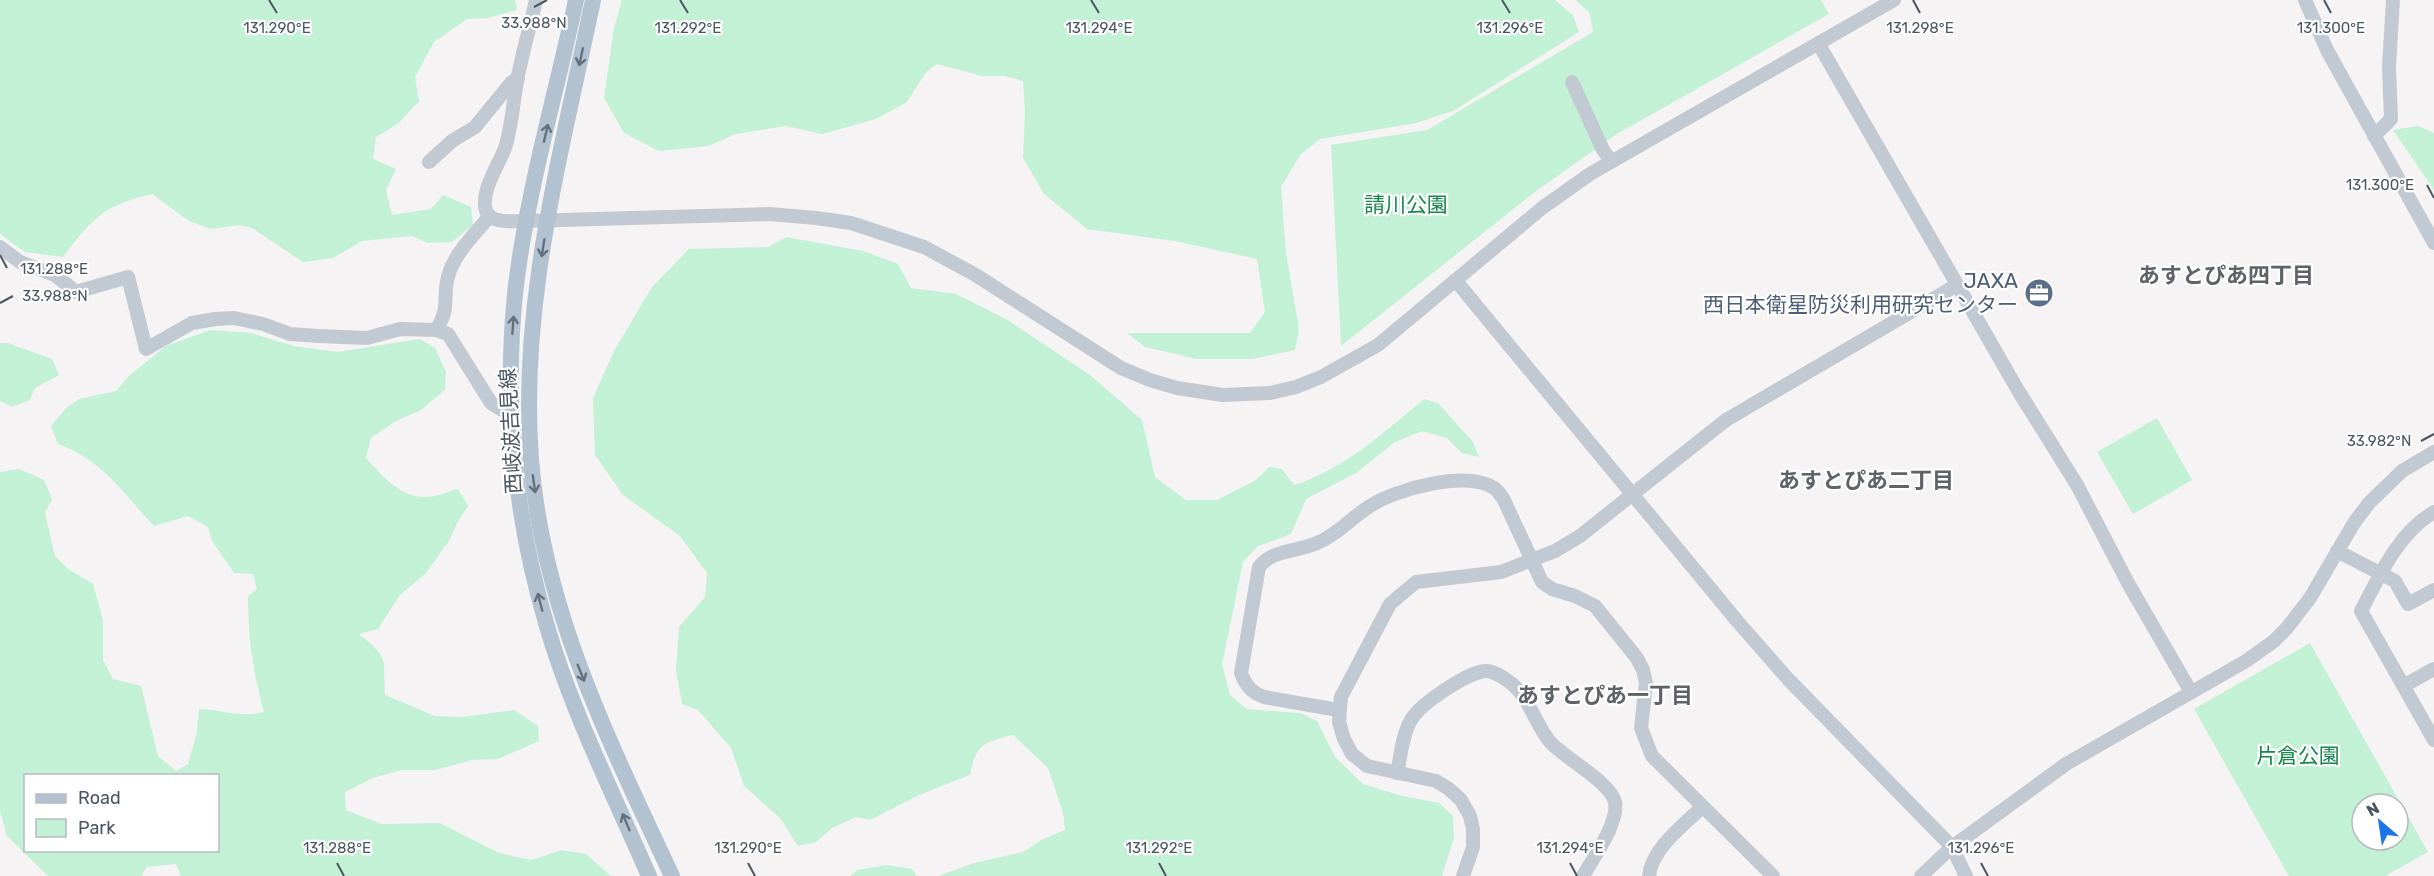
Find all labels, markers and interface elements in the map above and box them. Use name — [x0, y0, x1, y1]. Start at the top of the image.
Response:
text: 33.988°N — [501, 14, 567, 32]
text: 131.290°E — [243, 19, 311, 37]
text: 131.292°E — [655, 19, 721, 37]
text: 131.294°E — [1065, 19, 1133, 37]
text: 131.296°E — [1477, 19, 1543, 37]
text: 131.298°E — [1886, 19, 1954, 37]
text: 131.300°E — [2297, 19, 2365, 37]
one-way arrow — [575, 47, 586, 67]
one-way arrow — [540, 124, 552, 143]
text: 131.300°E — [2346, 176, 2414, 194]
park label: 請川公園 — [1364, 192, 1448, 217]
one-way arrow — [537, 238, 548, 258]
text: 131.288°E — [20, 260, 88, 278]
district label: あすとぴあ四丁目 — [2138, 262, 2314, 289]
place label: JAXA 西日本衛星防災利用研究センター — [1703, 268, 2018, 317]
office icon: JAXA 西日本衛星防災利用研究センター — [2023, 277, 2055, 309]
text: 33.988°N — [22, 287, 88, 305]
one-way arrow — [508, 316, 519, 336]
street label: 西岐波吉見線 — [495, 367, 526, 495]
text: 33.982°N — [2347, 432, 2411, 450]
district label: あすとぴあ二丁目 — [1778, 467, 1954, 494]
one-way arrow — [528, 474, 539, 494]
one-way arrow — [534, 593, 545, 612]
one-way arrow — [576, 663, 587, 682]
district label: あすとぴあ一丁目 — [1517, 682, 1693, 709]
park label: 片倉公園 — [2256, 743, 2340, 768]
legend — [24, 774, 219, 852]
text: Road — [78, 787, 121, 809]
north arrow — [2350, 792, 2410, 852]
text: N — [2363, 798, 2383, 820]
one-way arrow — [620, 814, 631, 832]
text: Park — [78, 817, 116, 839]
text: 131.288°E — [303, 839, 371, 857]
text: 131.290°E — [714, 839, 782, 857]
text: 131.292°E — [1126, 839, 1192, 857]
text: 131.294°E — [1536, 839, 1604, 857]
text: 131.296°E — [1948, 839, 2014, 857]

